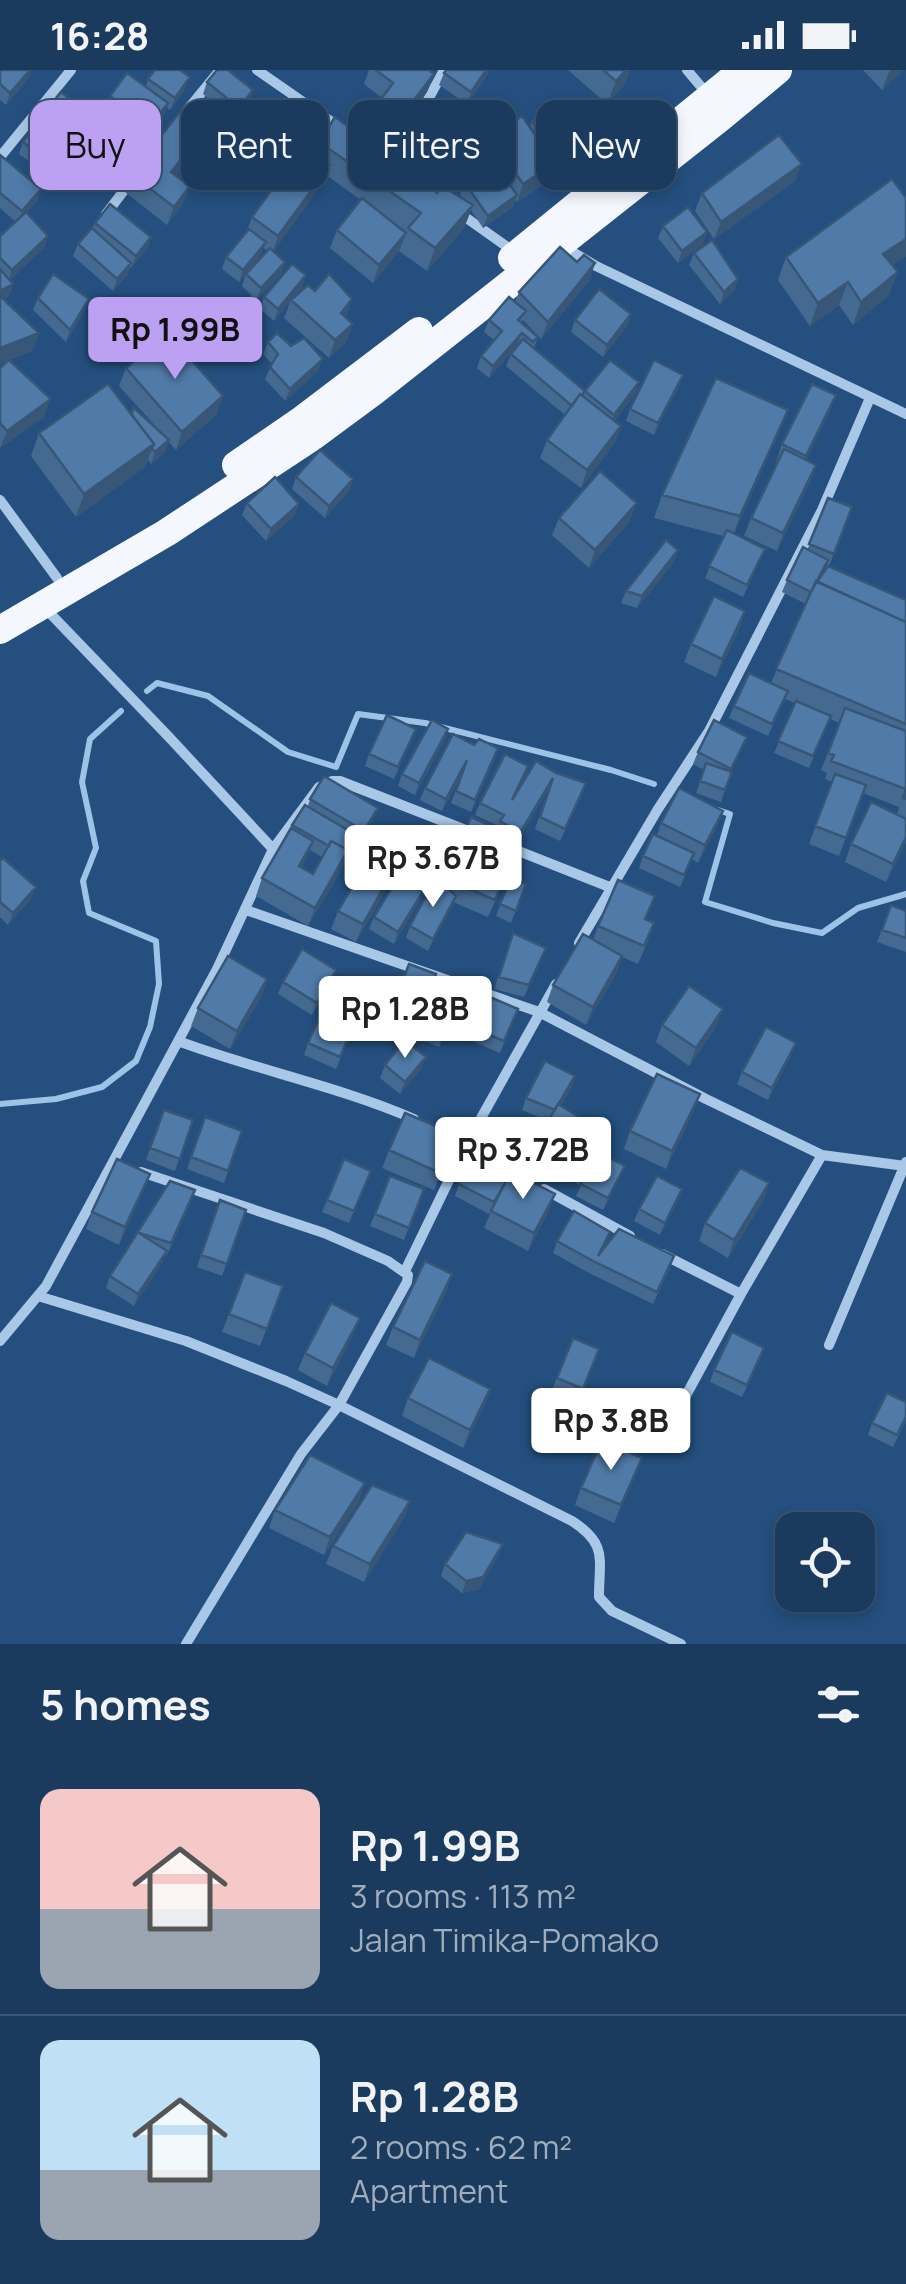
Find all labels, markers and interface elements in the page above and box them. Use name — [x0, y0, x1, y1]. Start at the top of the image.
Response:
text: 16:28 — [50, 9, 149, 61]
chip: Buy — [30, 100, 161, 190]
chip: Rent — [181, 100, 328, 190]
chip: Filters — [348, 100, 516, 190]
chip: New — [536, 100, 676, 190]
pin: Rp 1.99B — [72, 297, 278, 382]
text: Rp 1.99B — [110, 307, 240, 351]
pin: Rp 3.67B — [330, 825, 536, 910]
text: Rp 3.67B — [367, 835, 499, 879]
pin: Rp 1.28B — [302, 976, 508, 1061]
text: Rp 1.28B — [341, 986, 469, 1030]
pin: Rp 3.72B — [420, 1117, 626, 1202]
text: Rp 3.72B — [457, 1127, 589, 1171]
pin: Rp 3.8B — [519, 1388, 703, 1473]
text: Rp 3.8B — [553, 1398, 669, 1442]
map controls — [775, 1512, 875, 1612]
button: locate — [775, 1512, 875, 1612]
text: 5 homes — [40, 1675, 211, 1733]
icon: filters — [811, 1677, 866, 1732]
text: Rp 1.99B — [350, 1816, 520, 1874]
icon: home — [120, 1829, 240, 1949]
text: 3 rooms · 113 m² — [350, 1874, 576, 1918]
text: Jalan Timika-Pomako — [350, 1918, 659, 1962]
text: Rp 1.28B — [350, 2067, 519, 2125]
icon: home — [120, 2080, 240, 2200]
text: 2 rooms · 62 m² — [350, 2125, 572, 2169]
text: Apartment — [350, 2169, 508, 2213]

